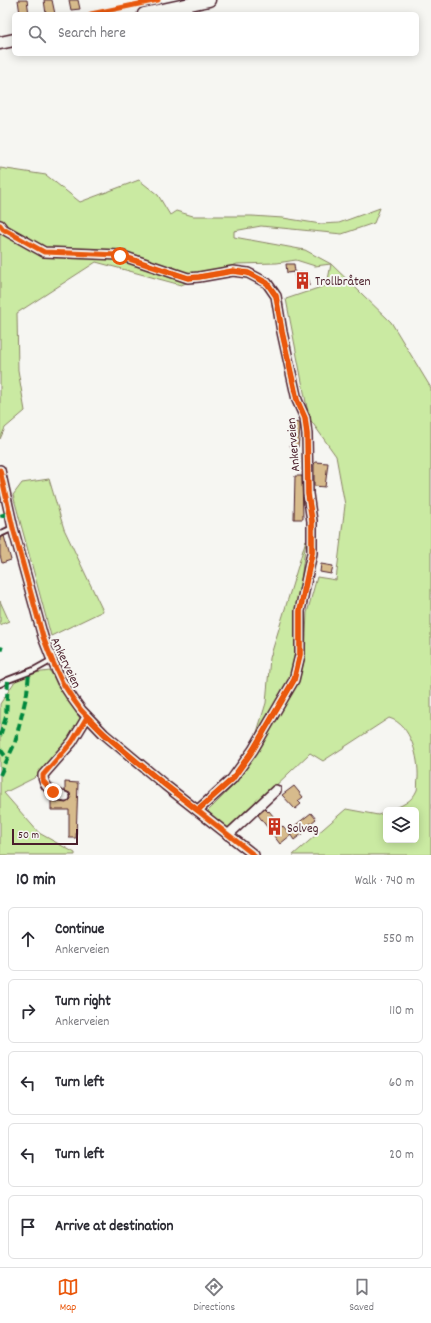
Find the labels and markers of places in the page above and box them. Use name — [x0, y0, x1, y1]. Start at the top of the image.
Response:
building icon: Trollbråten — [292, 270, 312, 290]
place label: Trollbråten — [315, 273, 370, 292]
building icon: Solveg — [264, 817, 284, 837]
place label: Solveg — [287, 820, 319, 839]

